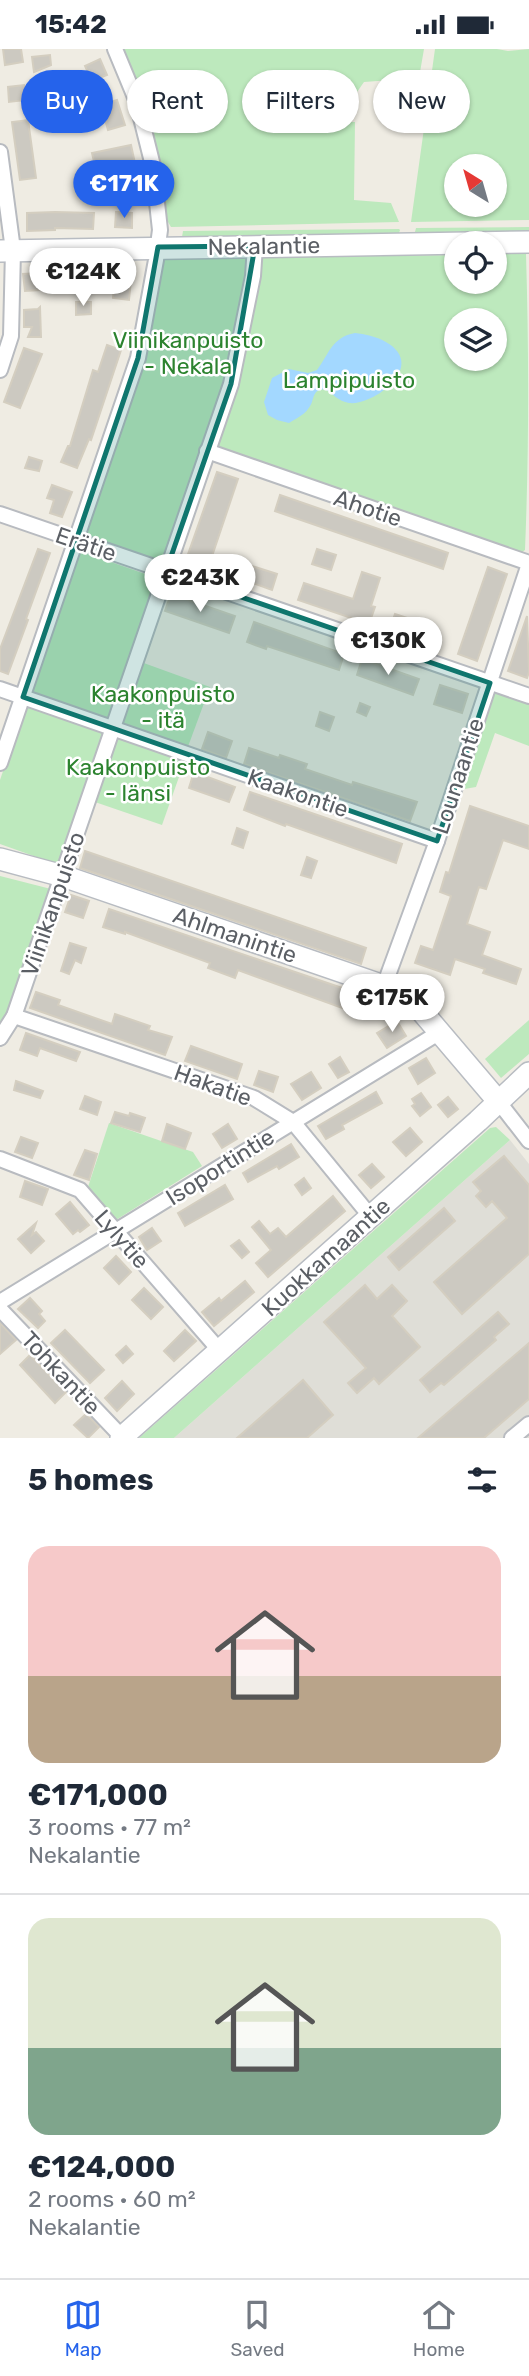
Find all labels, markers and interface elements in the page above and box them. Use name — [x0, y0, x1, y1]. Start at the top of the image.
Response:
text: 15:42 — [35, 9, 107, 40]
chip: Buy — [21, 70, 113, 133]
chip: Rent — [127, 70, 228, 133]
chip: Filters — [242, 70, 359, 133]
chip: New — [373, 70, 470, 133]
north arrow — [444, 154, 508, 217]
map controls — [444, 154, 507, 371]
pin: €171K — [75, 160, 173, 220]
text: €171K — [89, 169, 159, 197]
street label: Nekalantie — [207, 231, 321, 261]
button: locate — [444, 231, 507, 294]
pin: €124K — [34, 249, 132, 308]
text: €124K — [45, 257, 121, 285]
button: layers — [444, 308, 507, 371]
park label: Viinikanpuisto - Nekala — [113, 326, 263, 380]
park label: Lampipuisto — [283, 366, 415, 394]
street label: Ahotie — [330, 483, 406, 533]
street label: Erätie — [52, 521, 120, 567]
pin: €243K — [151, 554, 249, 614]
text: €243K — [160, 563, 240, 591]
pin: €130K — [339, 617, 437, 677]
text: €130K — [350, 626, 426, 654]
park label: Kaakonpuisto - itä — [91, 680, 235, 734]
street label: Lounaantie — [426, 714, 490, 838]
park label: Kaakonpuisto - länsi — [66, 753, 210, 807]
street label: Kaakontie — [244, 763, 352, 823]
street label: Viinikanpuisto — [15, 828, 91, 980]
street label: Ahlmanintie — [170, 901, 300, 969]
pin: €175K — [343, 975, 441, 1034]
text: €175K — [356, 983, 428, 1011]
street label: Hakatie — [170, 1058, 256, 1112]
street label: Isoportintie — [161, 1123, 279, 1211]
street label: Kuokkamaantie — [256, 1192, 396, 1322]
street label: Lylytie — [89, 1204, 155, 1274]
street label: Tohkantie — [15, 1325, 107, 1421]
icon: filters — [463, 1461, 501, 1499]
text: 5 homes — [28, 1462, 154, 1498]
icon: home — [202, 1592, 328, 1718]
text: €171,000 — [28, 1777, 168, 1813]
text: 3 rooms · 77 m² — [28, 1813, 191, 1841]
text: Nekalantie — [28, 1841, 141, 1869]
icon: home — [202, 1964, 328, 2090]
text: €124,000 — [28, 2149, 175, 2185]
text: 2 rooms · 60 m² — [28, 2185, 196, 2213]
text: Nekalantie — [28, 2213, 141, 2241]
tab: Map — [64, 2296, 102, 2361]
tab: Saved — [230, 2296, 285, 2361]
tab: Home — [413, 2296, 465, 2361]

